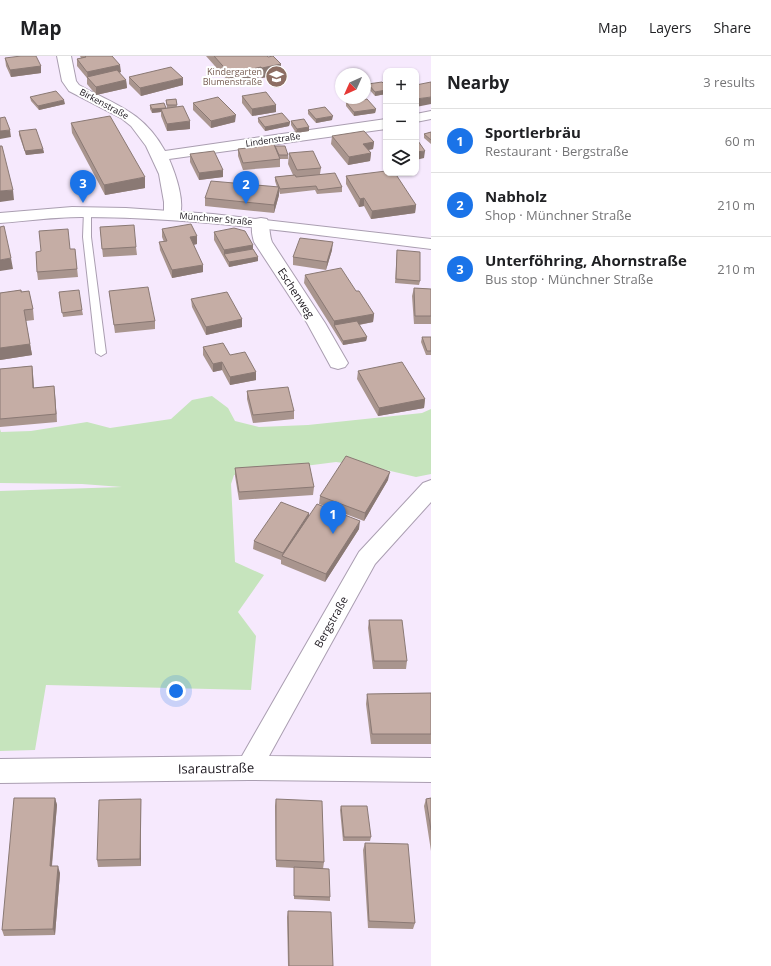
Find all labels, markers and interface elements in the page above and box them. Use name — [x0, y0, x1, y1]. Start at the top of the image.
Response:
text: Map — [20, 15, 61, 41]
text: Map — [598, 18, 627, 37]
text: Layers — [649, 18, 691, 37]
text: Share — [713, 18, 751, 37]
school or university icon: Kindergarten Blumenstraße — [264, 64, 290, 90]
place label: Kindergarten Blumenstraße — [203, 65, 262, 88]
north arrow — [335, 68, 371, 104]
map controls — [383, 68, 419, 176]
button: + — [383, 68, 419, 104]
text: Nearby — [447, 71, 509, 94]
text: 3 results — [703, 73, 755, 91]
street label: Birkenstraße — [77, 85, 131, 122]
button: − — [383, 104, 419, 140]
text: Sportlerbräu — [485, 122, 581, 142]
street label: Lindenstraße — [245, 129, 301, 150]
text: 1 — [456, 132, 464, 150]
text: 60 m — [725, 132, 755, 150]
button: layers — [383, 140, 419, 176]
text: Restaurant · Bergstraße — [485, 142, 629, 160]
pin: 3 — [70, 170, 96, 203]
pin: 2 — [233, 171, 259, 204]
text: Nabholz — [485, 186, 547, 206]
text: 2 — [456, 196, 464, 214]
text: 210 m — [717, 196, 755, 214]
text: Shop · Münchner Straße — [485, 206, 632, 224]
street label: Münchner Straße — [179, 209, 253, 228]
text: Unterföhring, Ahornstraße — [485, 250, 687, 270]
text: 3 — [456, 260, 464, 278]
text: 210 m — [717, 260, 755, 278]
street label: Eschenweg — [275, 265, 318, 321]
text: Bus stop · Münchner Straße — [485, 270, 653, 288]
pin: 1 — [320, 501, 346, 534]
street label: Bergstraße — [310, 593, 351, 650]
your location — [166, 681, 186, 701]
street label: Isaraustraße — [178, 758, 254, 778]

